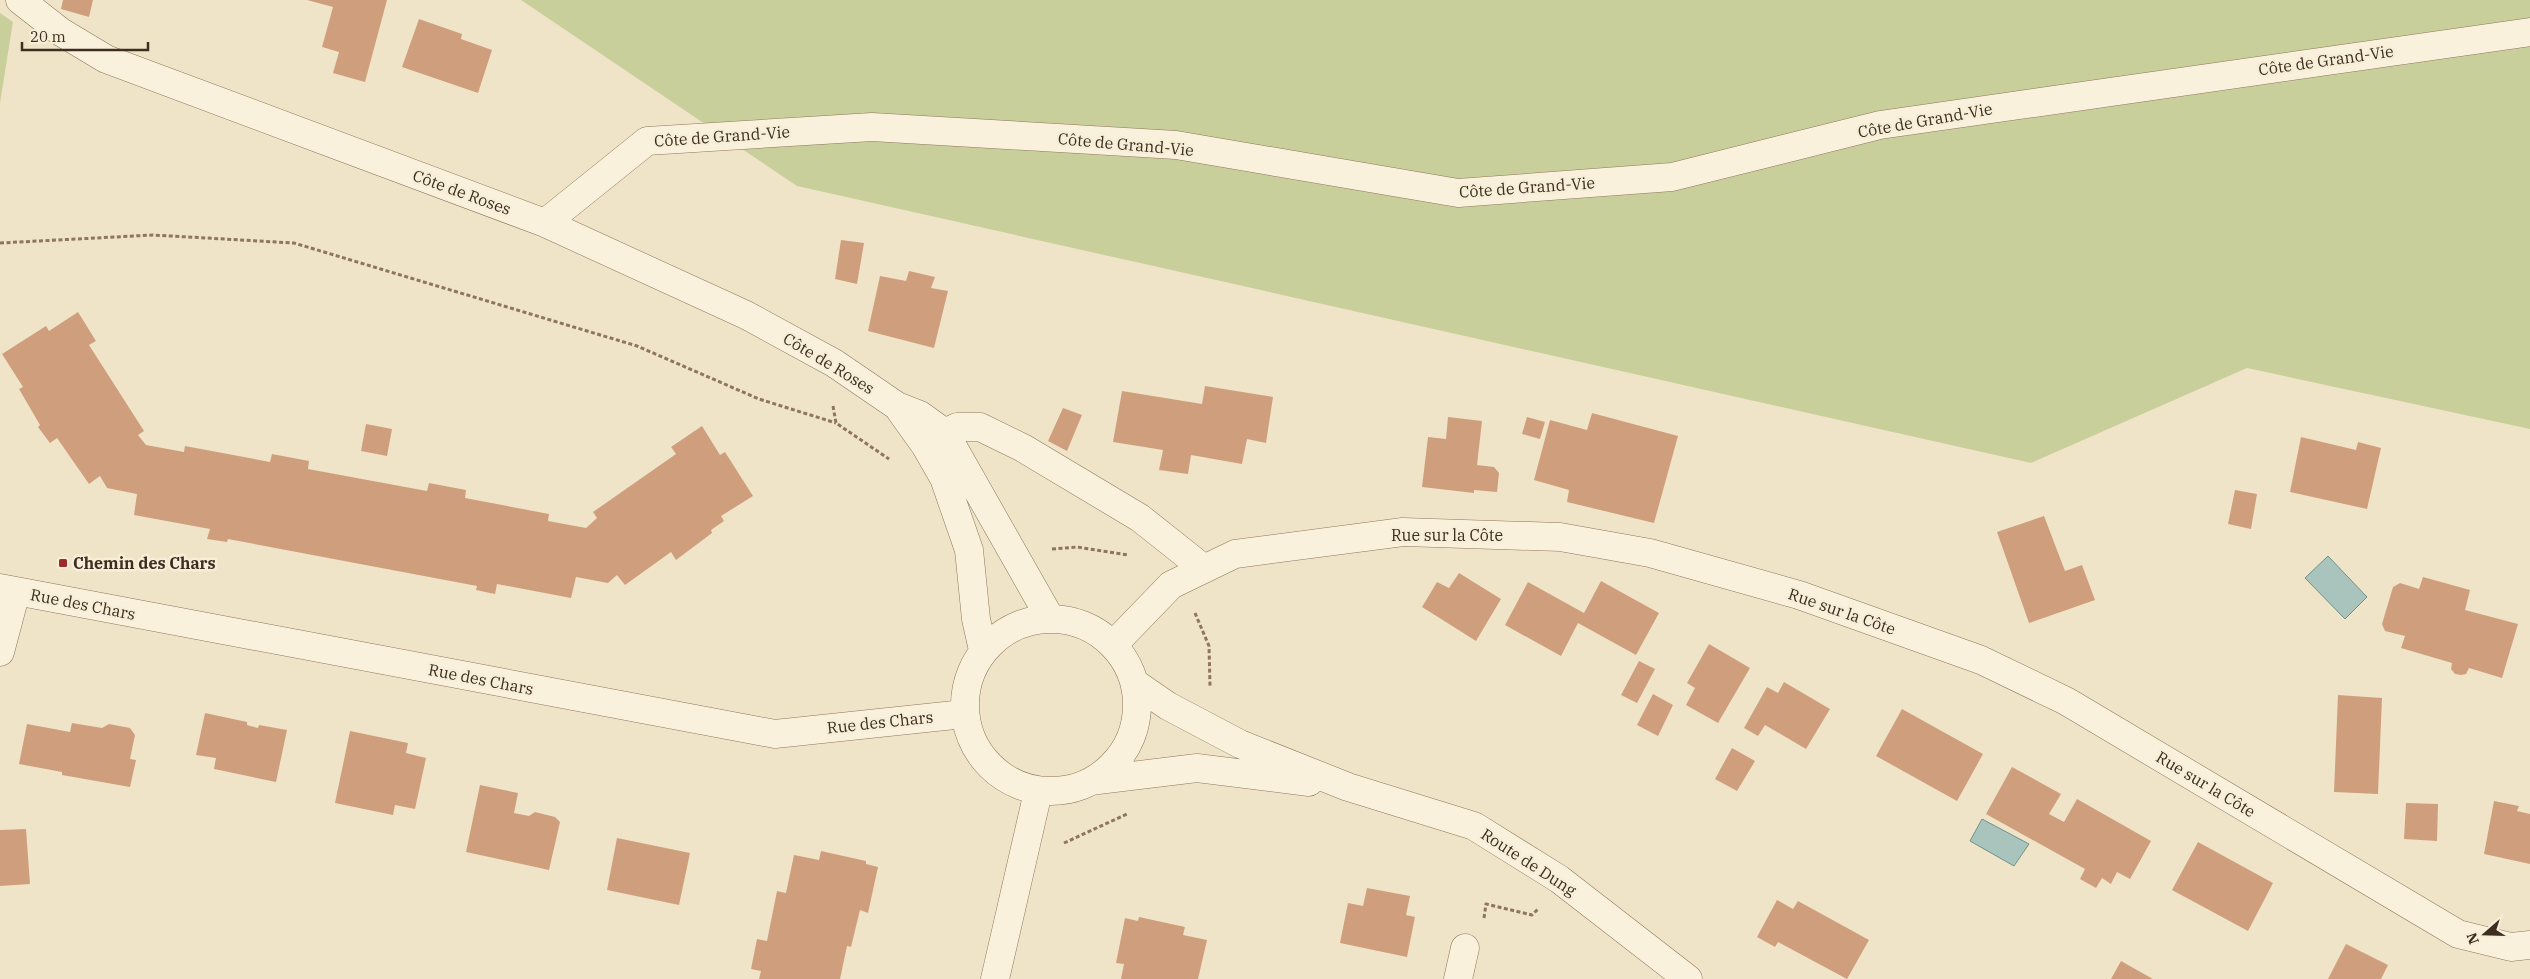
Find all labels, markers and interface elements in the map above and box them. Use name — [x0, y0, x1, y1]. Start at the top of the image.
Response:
scale bar — [22, 20, 149, 52]
text: 20 m — [30, 27, 66, 46]
street label: Côte de Grand-Vie — [2257, 41, 2395, 79]
street label: Côte de Grand-Vie — [1856, 98, 1994, 142]
street label: Côte de Grand-Vie — [653, 121, 791, 151]
street label: Côte de Grand-Vie — [1057, 128, 1195, 160]
street label: Côte de Roses — [410, 165, 514, 219]
street label: Côte de Grand-Vie — [1458, 172, 1596, 202]
street label: Côte de Roses — [780, 328, 878, 398]
street label: Rue sur la Côte — [1391, 525, 1503, 545]
place label: Chemin des Chars — [73, 553, 216, 573]
marker: Chemin des Chars — [57, 557, 69, 569]
street label: Rue sur la Côte — [1786, 583, 1898, 639]
street label: Rue des Chars — [29, 584, 137, 624]
street label: Rue des Chars — [427, 659, 535, 699]
street label: Rue des Chars — [826, 706, 934, 738]
street label: Rue sur la Côte — [2153, 747, 2259, 821]
street label: Route de Dung — [1478, 824, 1581, 900]
north arrow — [2460, 909, 2510, 959]
text: N — [2462, 930, 2483, 947]

